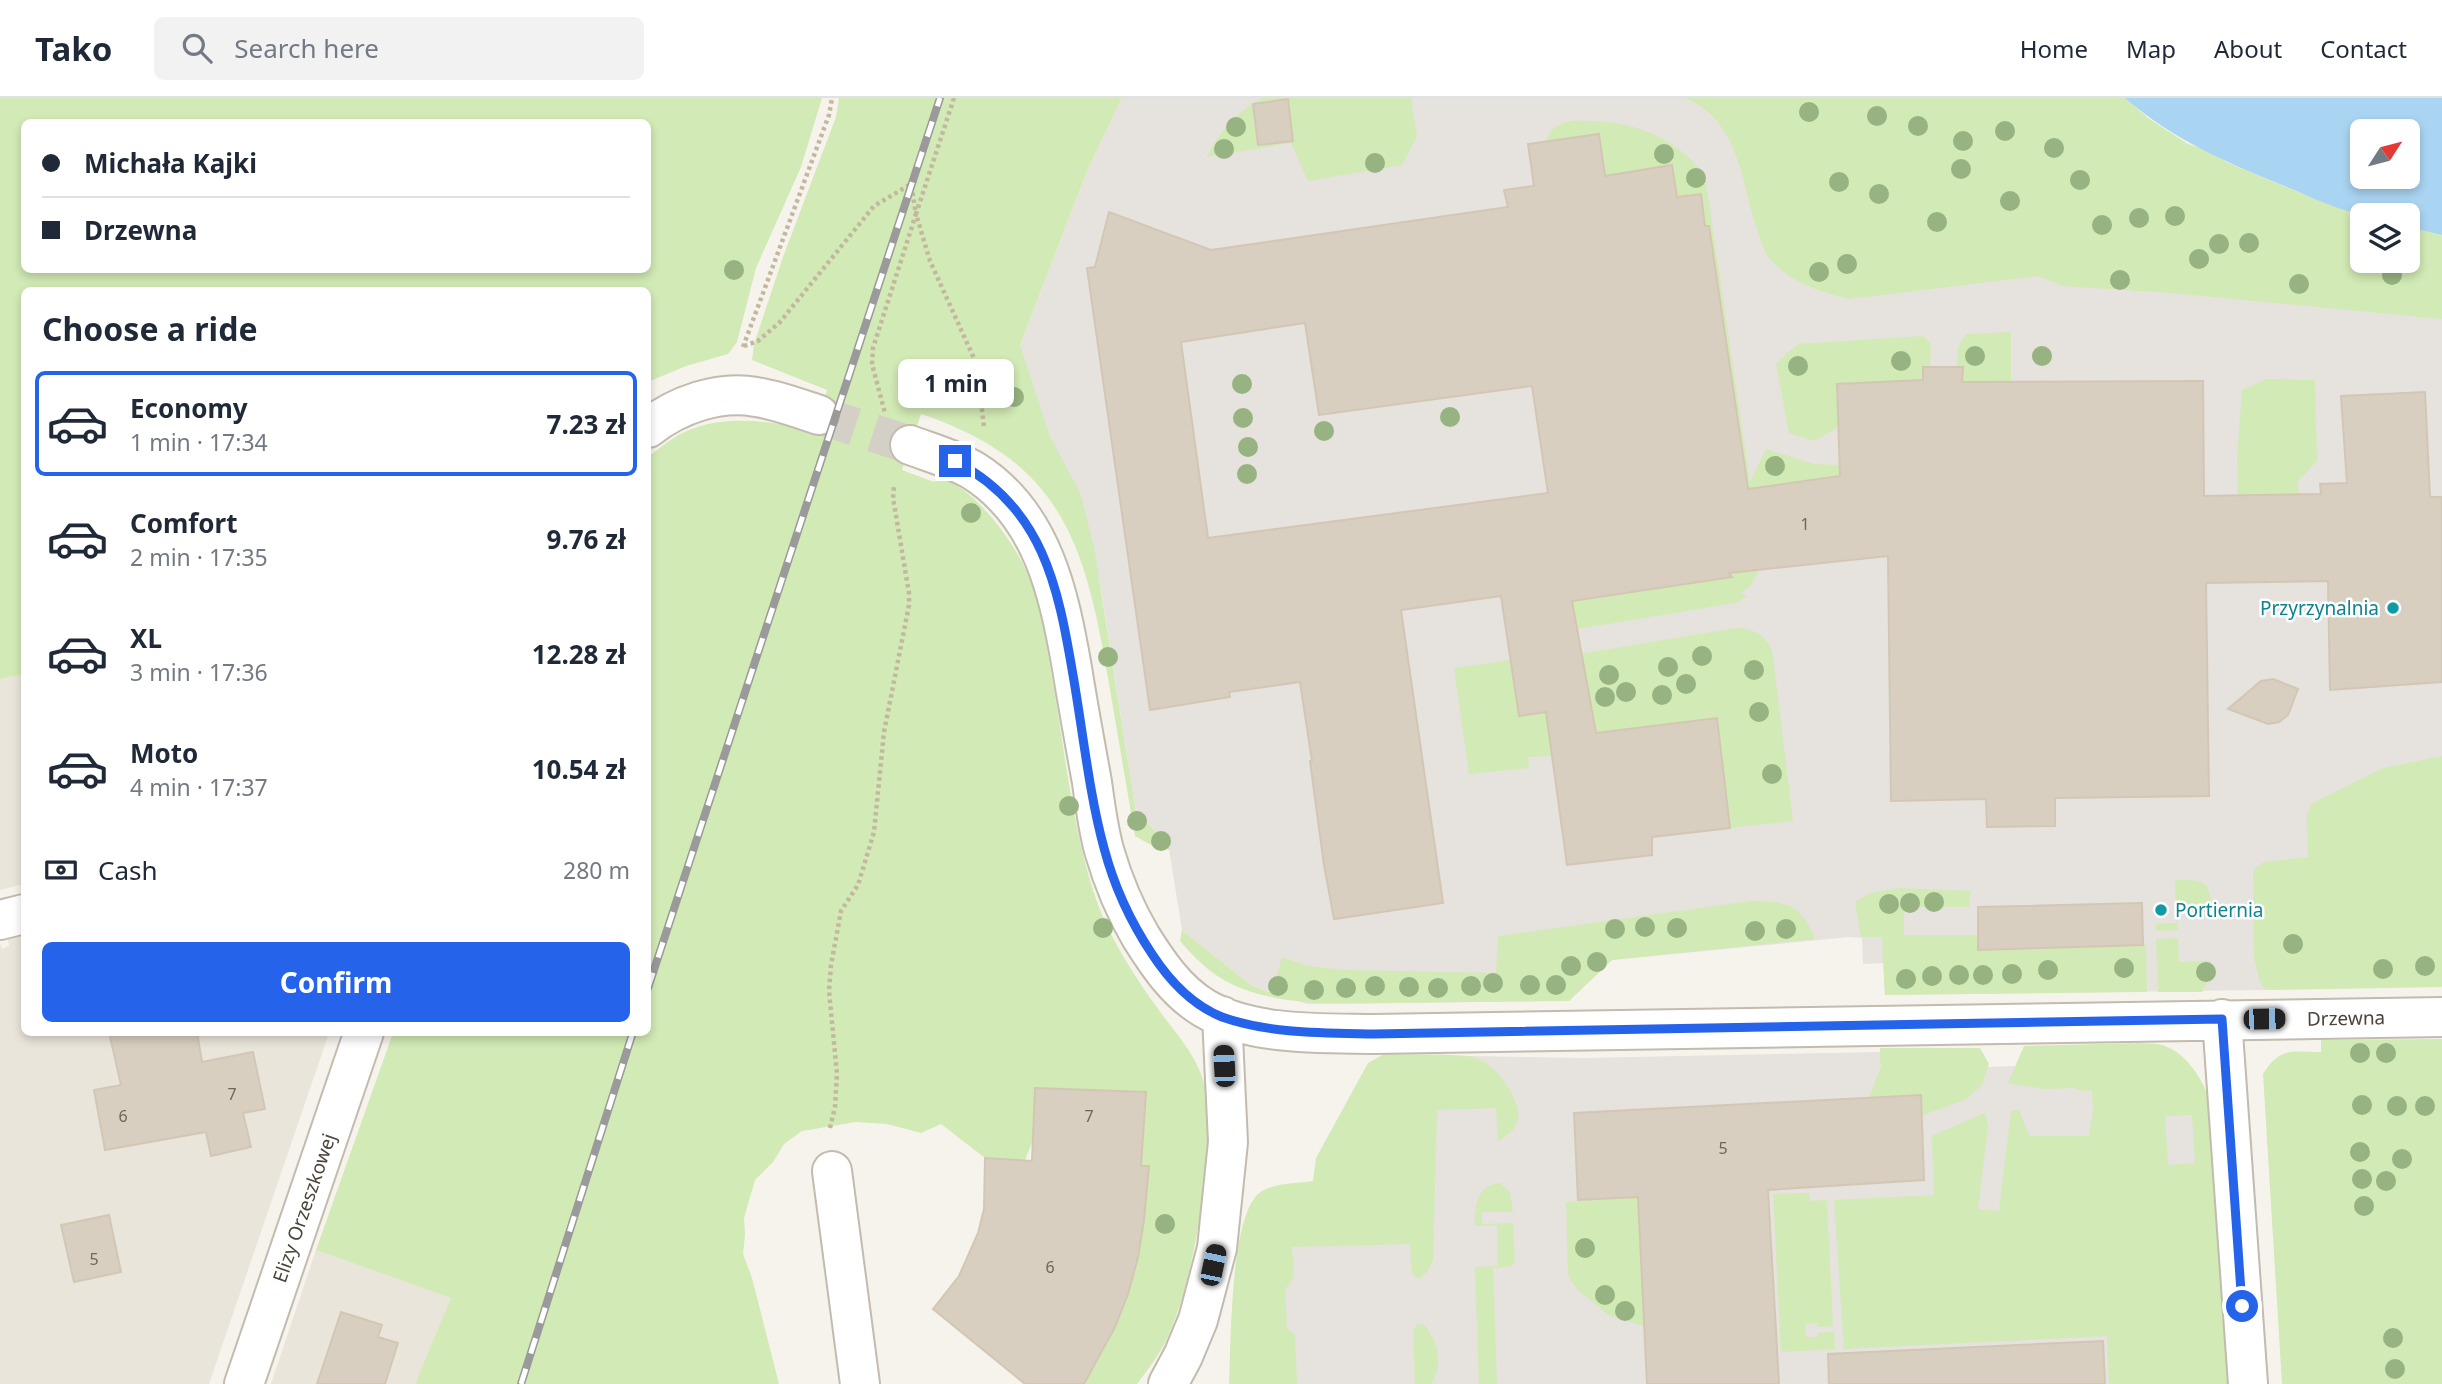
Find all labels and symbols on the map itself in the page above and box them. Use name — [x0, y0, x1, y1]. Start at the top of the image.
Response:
north arrow — [2350, 119, 2420, 189]
callout: 1 min — [897, 360, 1013, 408]
route end — [939, 445, 971, 477]
house number: 1 — [1800, 513, 1810, 535]
place label: Przyrzynalnia — [2260, 595, 2379, 621]
marker: Przyrzynalnia — [2385, 600, 2401, 616]
place label: Portiernia — [2175, 897, 2263, 923]
marker: Portiernia — [2153, 902, 2169, 918]
street label: Drzewna — [2307, 1004, 2385, 1032]
car — [2243, 1008, 2286, 1030]
car — [1213, 1044, 1236, 1088]
house number: 7 — [227, 1083, 237, 1105]
house number: 6 — [118, 1105, 128, 1127]
house number: 7 — [1084, 1105, 1094, 1127]
street label: Elizy Orzeszkowej — [266, 1130, 342, 1286]
house number: 5 — [1718, 1137, 1728, 1159]
car — [1199, 1242, 1228, 1288]
house number: 5 — [89, 1248, 99, 1270]
house number: 6 — [1045, 1256, 1055, 1278]
route start — [2226, 1290, 2258, 1322]

